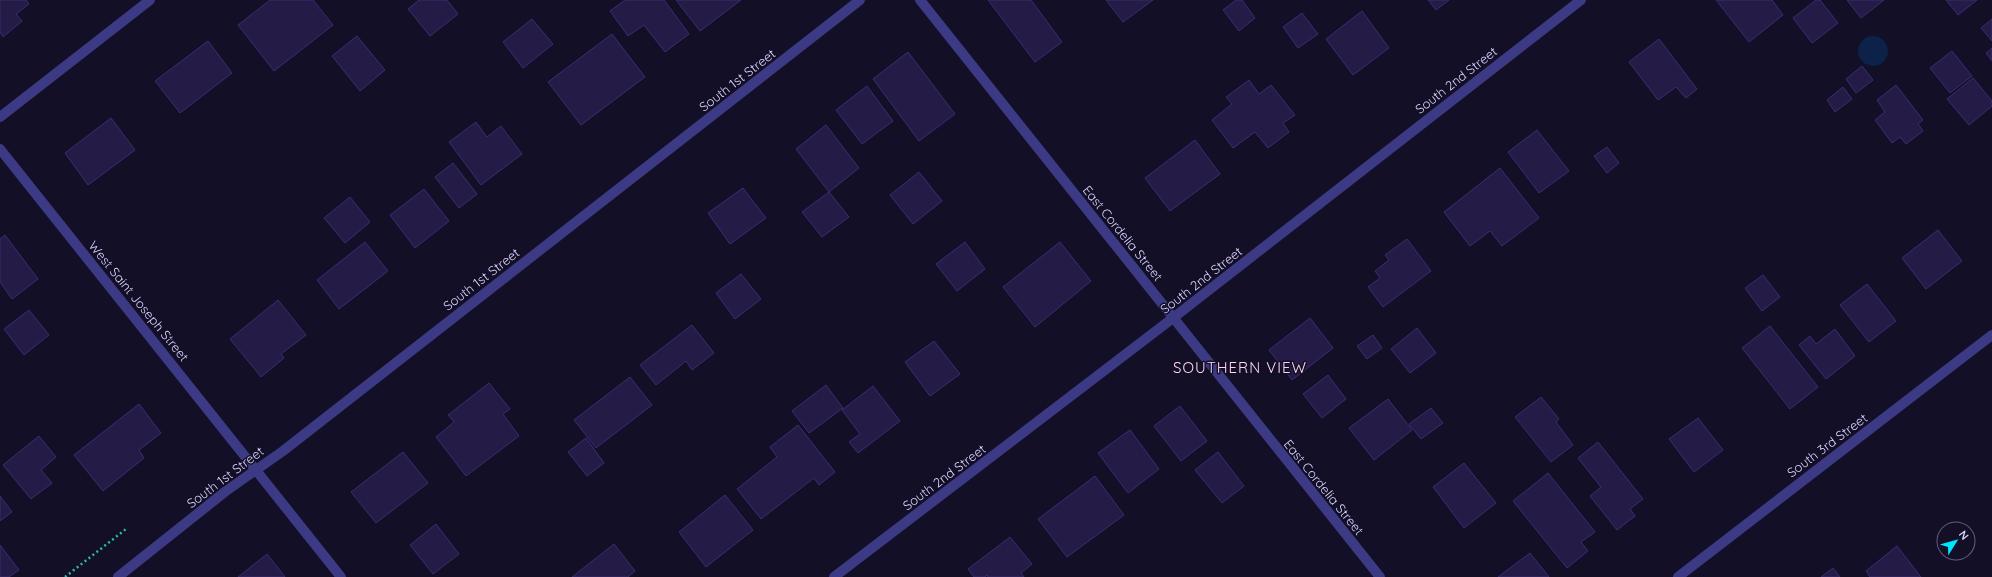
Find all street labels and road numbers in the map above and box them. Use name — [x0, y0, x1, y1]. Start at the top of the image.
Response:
street label: South 2nd Street — [1412, 43, 1500, 117]
street label: South 1st Street — [696, 45, 778, 115]
street label: East Cordelia Street — [1080, 182, 1166, 284]
street label: West Saint Joseph Street — [85, 238, 193, 364]
street label: South 2nd Street — [1157, 243, 1245, 317]
street label: South 1st Street — [440, 244, 522, 314]
street label: South 3rd Street — [1784, 410, 1870, 480]
street label: East Cordelia Street — [1281, 436, 1367, 538]
street label: South 2nd Street — [899, 441, 989, 513]
street label: South 1st Street — [183, 443, 267, 511]

